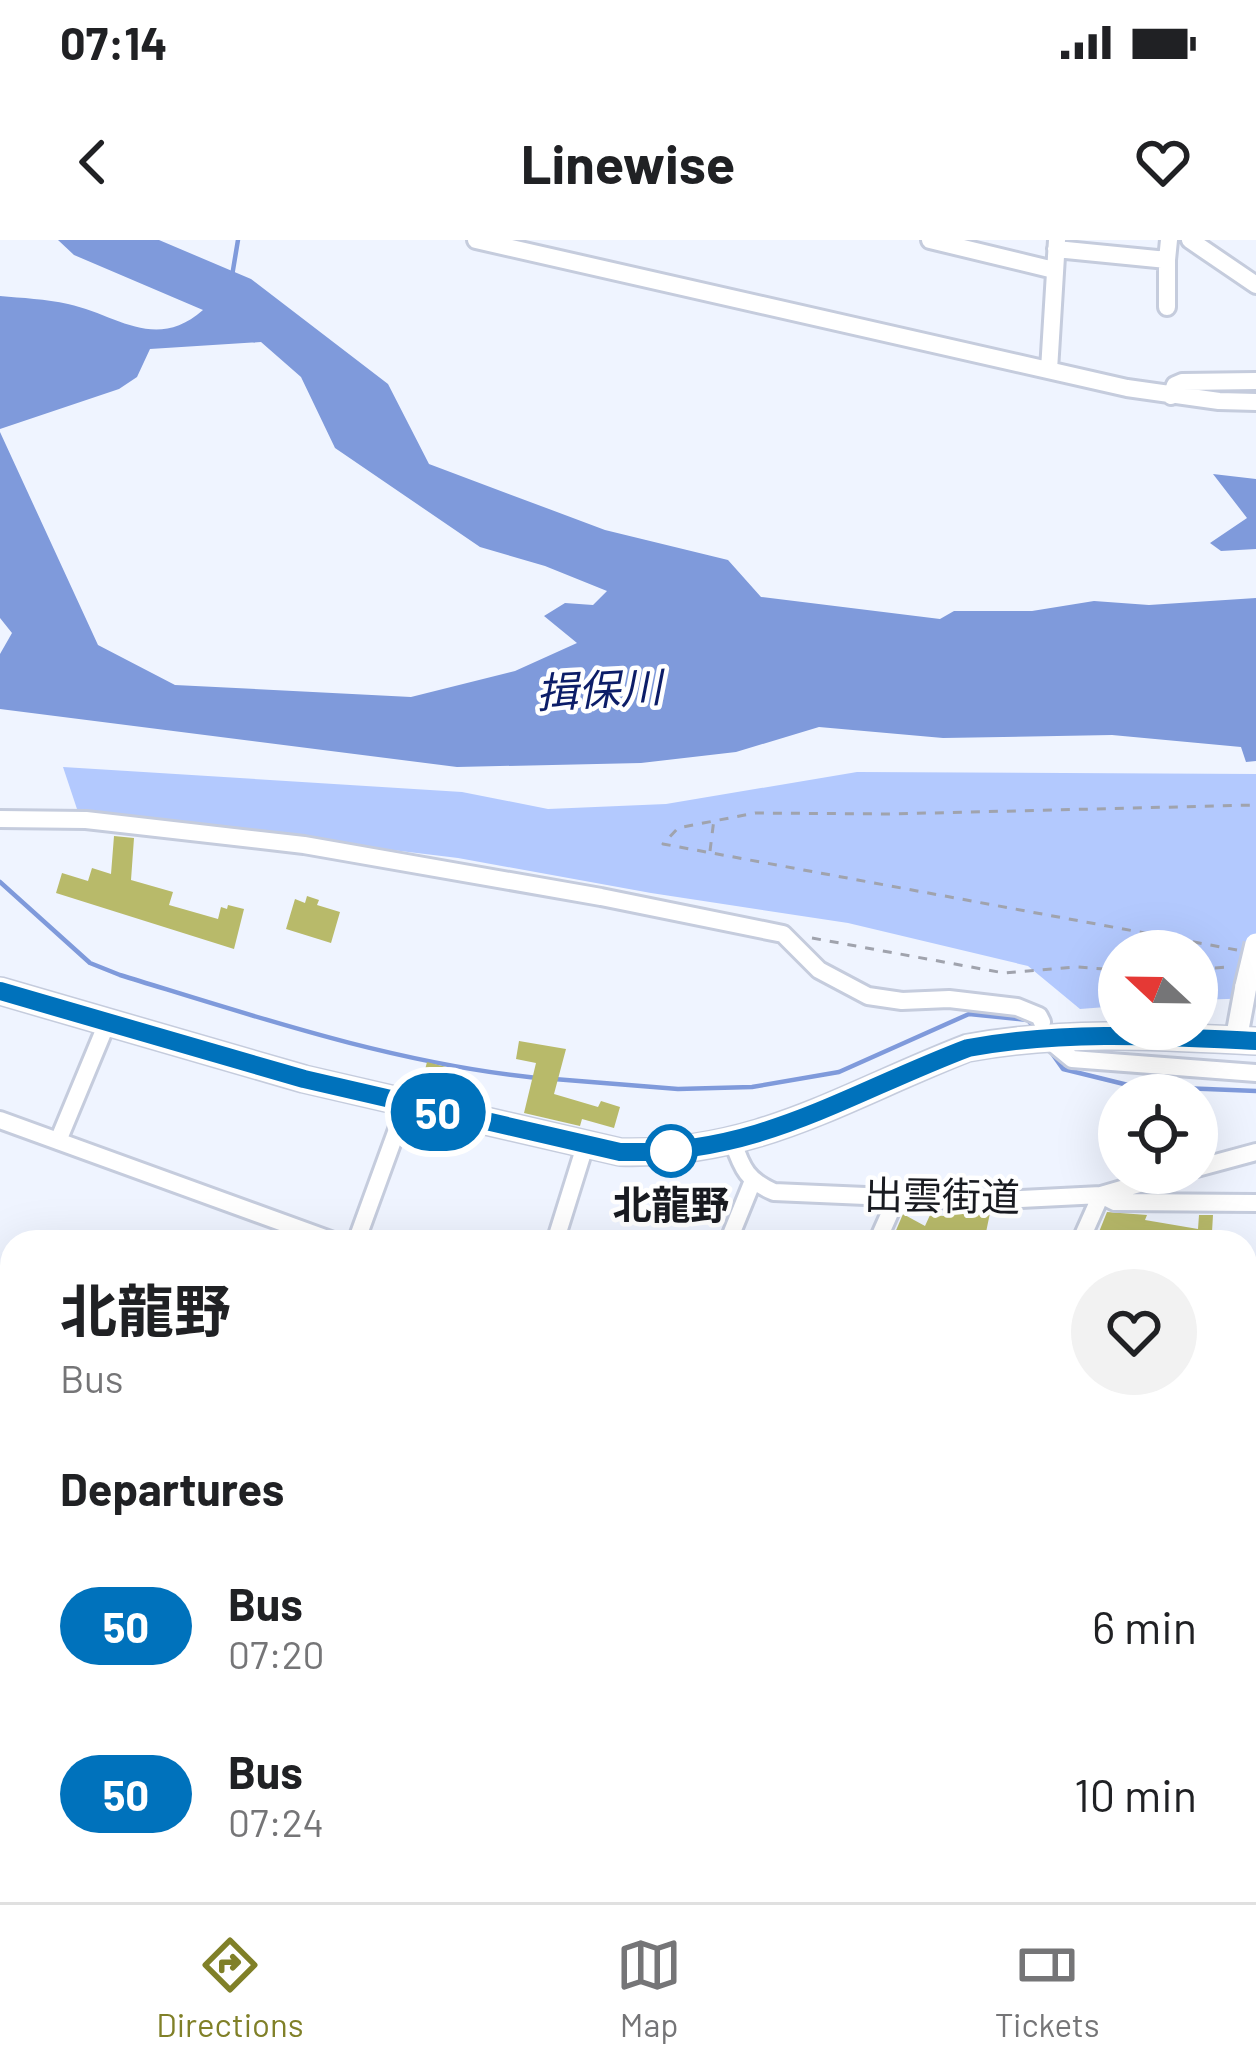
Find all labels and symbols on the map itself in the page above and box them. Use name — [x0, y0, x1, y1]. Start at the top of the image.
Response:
water label: 揖保川 — [535, 660, 667, 716]
north arrow — [1098, 930, 1218, 1050]
line badge: 50 — [384, 1073, 492, 1151]
marker: 北龍野 — [646, 1126, 696, 1176]
street label: 出雲街道 — [864, 1170, 1020, 1219]
place label: 北龍野 — [612, 1180, 730, 1227]

